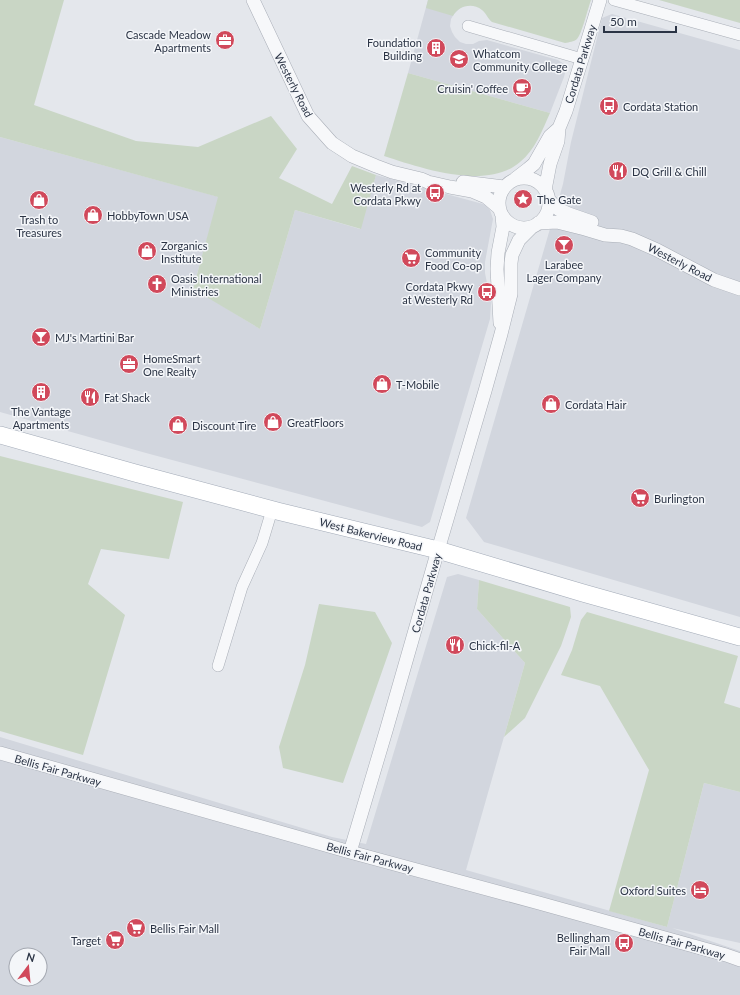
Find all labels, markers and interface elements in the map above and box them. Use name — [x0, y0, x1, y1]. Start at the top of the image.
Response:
scale bar — [604, 8, 676, 34]
text: 50 m — [610, 14, 637, 29]
street label: Cordata Parkway — [562, 23, 598, 105]
place label: Cascade Meadow Apartments — [126, 28, 211, 54]
office icon: Cascade Meadow Apartments — [214, 29, 236, 51]
place label: Foundation Building — [367, 36, 422, 62]
building icon: Foundation Building — [425, 37, 447, 59]
place label: Whatcom Community College — [473, 47, 568, 73]
school or university icon: Whatcom Community College — [448, 48, 470, 70]
street label: Westerly Road — [272, 51, 316, 119]
cafe icon: Cruisin' Coffee — [511, 77, 533, 99]
place label: Cruisin' Coffee — [437, 82, 508, 95]
bus stop icon: Cordata Station — [598, 95, 620, 117]
place label: Cordata Station — [623, 100, 698, 113]
restaurant icon: DQ Grill & Chill — [607, 160, 629, 182]
place label: DQ Grill & Chill — [632, 165, 707, 178]
place label: Westerly Rd at Cordata Pkwy — [350, 181, 421, 207]
bus stop icon: Westerly Rd at Cordata Pkwy — [424, 182, 446, 204]
place icon: The Gate — [512, 188, 534, 210]
shop icon: Trash to Treasures — [28, 189, 50, 211]
place label: The Gate — [537, 193, 581, 206]
shop icon: HobbyTown USA — [82, 204, 104, 226]
place label: HobbyTown USA — [107, 209, 189, 222]
place label: Trash to Treasures — [16, 213, 62, 239]
bar icon: Larabee Lager Company — [553, 234, 575, 256]
place label: Zorganics Institute — [161, 239, 208, 265]
shop icon: Zorganics Institute — [136, 240, 158, 262]
street label: Westerly Road — [646, 240, 714, 284]
place label: Community Food Co-op — [425, 246, 482, 272]
supermarket icon: Community Food Co-op — [400, 247, 422, 269]
place label: Larabee Lager Company — [527, 258, 602, 284]
place label: Oasis International Ministries — [171, 272, 262, 298]
church icon: Oasis International Ministries — [146, 273, 168, 295]
place label: Cordata Pkwy at Westerly Rd — [402, 280, 473, 306]
bus stop icon: Cordata Pkwy at Westerly Rd — [476, 281, 498, 303]
bar icon: MJ's Martini Bar — [30, 326, 52, 348]
place label: MJ's Martini Bar — [55, 331, 134, 344]
place label: HomeSmart One Realty — [143, 352, 201, 378]
office icon: HomeSmart One Realty — [118, 353, 140, 375]
shop icon: T-Mobile — [371, 373, 393, 395]
place label: T-Mobile — [396, 378, 440, 391]
building icon: The Vantage Apartments — [30, 381, 52, 403]
restaurant icon: Fat Shack — [79, 386, 101, 408]
place label: Fat Shack — [104, 391, 150, 404]
shop icon: Cordata Hair — [540, 393, 562, 415]
place label: Cordata Hair — [565, 398, 626, 411]
place label: The Vantage Apartments — [11, 405, 71, 431]
shop icon: GreatFloors — [262, 411, 284, 433]
shop icon: Discount Tire — [167, 414, 189, 436]
place label: GreatFloors — [287, 416, 344, 429]
place label: Discount Tire — [192, 419, 257, 432]
supermarket icon: Burlington — [629, 487, 651, 509]
place label: Burlington — [654, 492, 705, 505]
street label: West Bakerview Road — [318, 515, 424, 553]
street label: Cordata Parkway — [408, 551, 444, 634]
restaurant icon: Chick-fil-A — [444, 634, 466, 656]
place label: Chick-fil-A — [469, 639, 521, 652]
street label: Bellis Fair Parkway — [13, 751, 103, 789]
street label: Bellis Fair Parkway — [325, 839, 415, 875]
hotel icon: Oxford Suites — [689, 879, 711, 901]
place label: Oxford Suites — [620, 884, 686, 897]
supermarket icon: Bellis Fair Mall — [125, 917, 147, 939]
place label: Bellis Fair Mall — [150, 922, 219, 935]
street label: Bellis Fair Parkway — [637, 924, 727, 962]
supermarket icon: Target — [104, 929, 126, 951]
place label: Bellingham Fair Mall — [557, 931, 610, 957]
bus stop icon: Bellingham Fair Mall — [613, 932, 635, 954]
place label: Target — [71, 934, 101, 947]
north arrow — [8, 947, 48, 987]
text: N — [25, 949, 37, 964]

